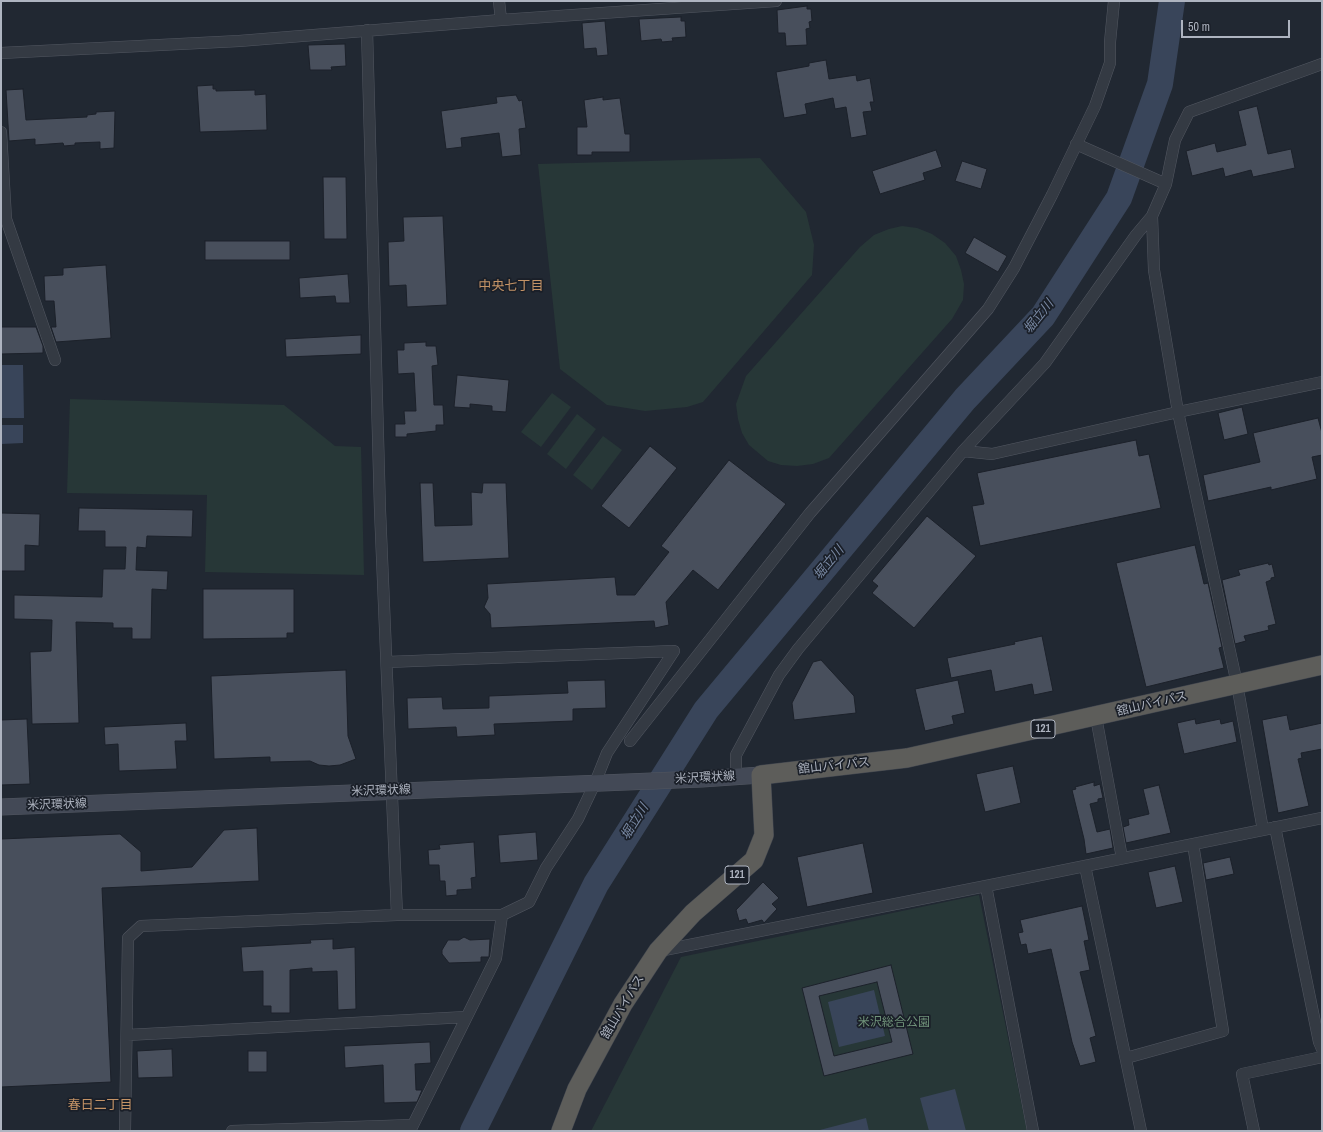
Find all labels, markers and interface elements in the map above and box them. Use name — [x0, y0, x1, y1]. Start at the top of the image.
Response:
scale bar — [1183, 12, 1292, 38]
text: 50 m — [1188, 19, 1210, 35]
district label: 中央七丁目 — [479, 279, 543, 295]
water label: 堀立川 — [1021, 297, 1057, 337]
water label: 堀立川 — [810, 543, 848, 583]
street label: 舘山バイパス — [1115, 689, 1189, 719]
road number: 121 — [1031, 720, 1055, 738]
street label: 舘山バイパス — [797, 755, 871, 777]
street label: 米沢環状線 — [675, 769, 735, 787]
street label: 米沢環状線 — [351, 783, 411, 799]
street label: 米沢環状線 — [27, 797, 87, 813]
water label: 堀立川 — [618, 801, 652, 843]
road number: 121 — [725, 866, 749, 884]
street label: 舘山バイパス — [598, 972, 648, 1042]
park label: 米沢総合公園 — [858, 1016, 930, 1030]
district label: 春日二丁目 — [68, 1098, 132, 1114]

